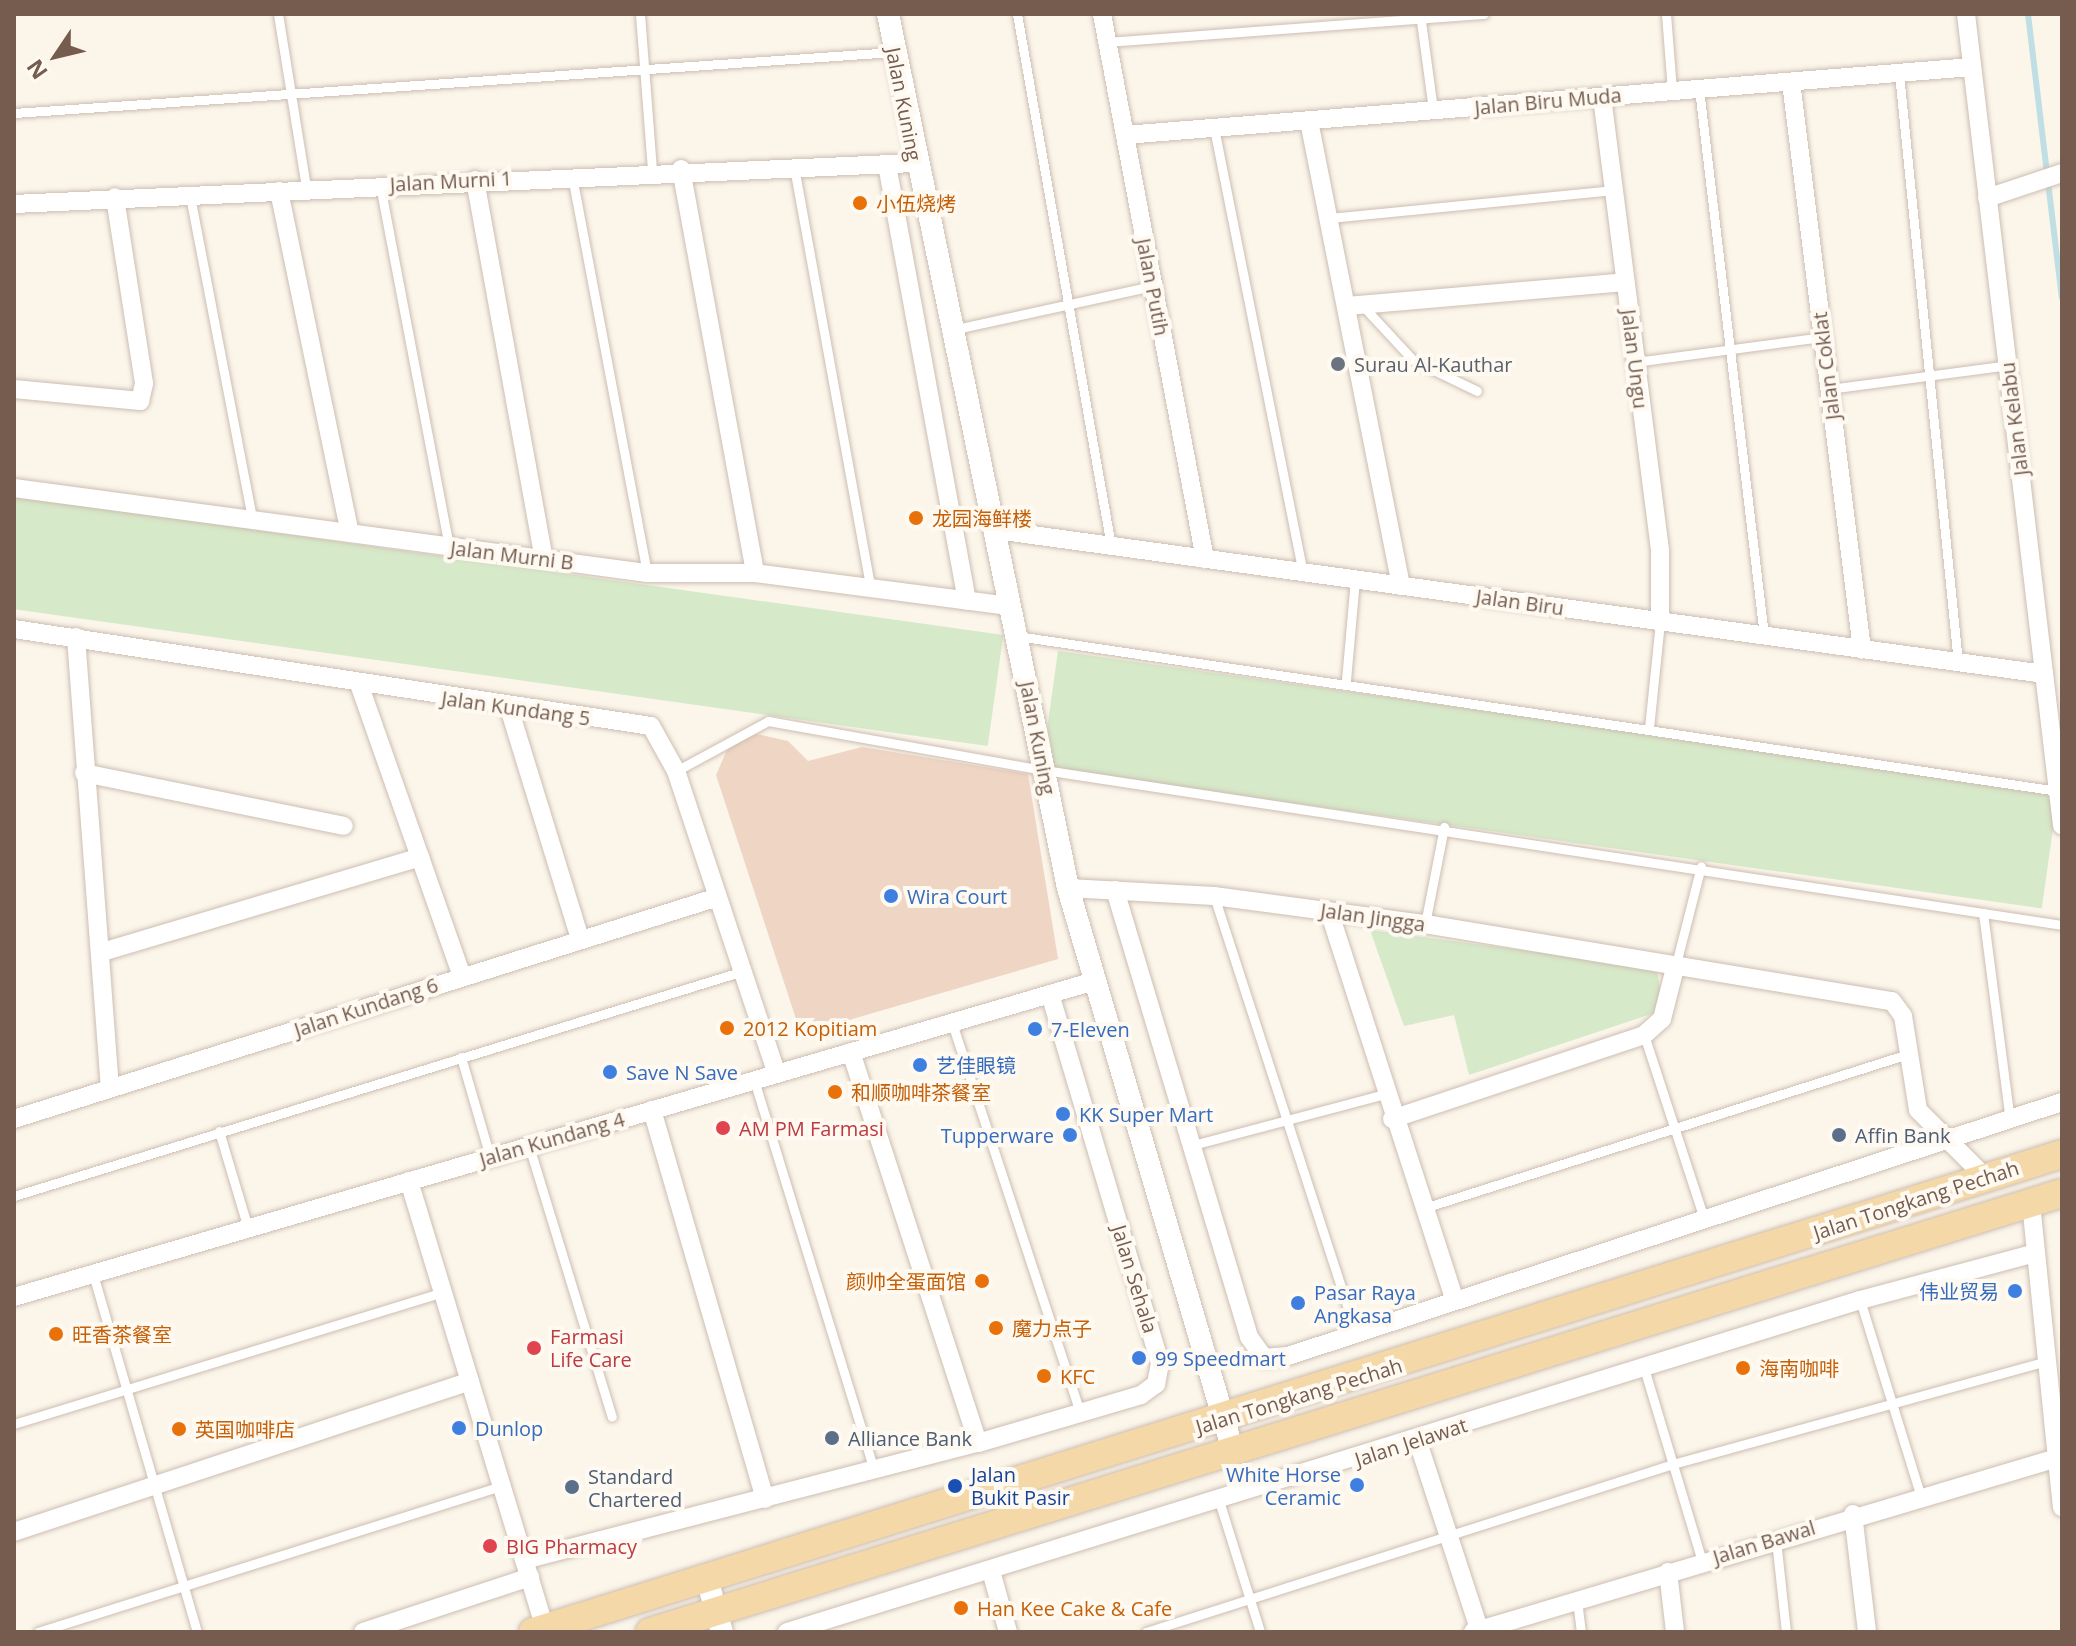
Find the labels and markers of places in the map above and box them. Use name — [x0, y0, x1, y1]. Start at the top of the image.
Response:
place label: 小伍烧烤 — [876, 191, 956, 215]
marker: 小伍烧烤 — [851, 194, 869, 212]
place label: Surau Al-Kauthar — [1354, 352, 1512, 376]
marker: Surau Al-Kauthar — [1329, 355, 1347, 373]
place label: 龙园海鲜楼 — [932, 506, 1032, 530]
marker: 龙园海鲜楼 — [907, 509, 925, 527]
place label: Wira Court — [907, 884, 1007, 908]
marker: Wira Court — [882, 887, 900, 905]
place label: 2012 Kopitiam — [743, 1016, 877, 1040]
place label: 7-Eleven — [1051, 1017, 1130, 1041]
marker: 2012 Kopitiam — [718, 1019, 736, 1037]
marker: 7-Eleven — [1026, 1020, 1044, 1038]
place label: 艺佳眼镜 — [936, 1053, 1016, 1077]
marker: 艺佳眼镜 — [911, 1056, 929, 1074]
place label: Save N Save — [626, 1060, 738, 1084]
marker: Save N Save — [601, 1063, 619, 1081]
place label: 和顺咖啡茶餐室 — [851, 1080, 991, 1104]
marker: 和顺咖啡茶餐室 — [826, 1083, 844, 1101]
place label: KK Super Mart — [1079, 1102, 1213, 1126]
marker: KK Super Mart — [1054, 1105, 1072, 1123]
place label: AM PM Farmasi — [739, 1116, 884, 1140]
marker: AM PM Farmasi — [714, 1119, 732, 1137]
place label: Tupperware — [941, 1123, 1054, 1147]
place label: Affin Bank — [1855, 1123, 1950, 1147]
marker: Tupperware — [1061, 1126, 1079, 1144]
marker: Affin Bank — [1830, 1126, 1848, 1144]
place label: 颜帅全蛋面馆 — [846, 1269, 966, 1293]
marker: 颜帅全蛋面馆 — [973, 1272, 991, 1290]
place label: 伟业贸易 — [1919, 1279, 1999, 1303]
place label: Pasar Raya Angkasa — [1314, 1280, 1416, 1327]
marker: 伟业贸易 — [2006, 1282, 2024, 1300]
marker: Pasar Raya Angkasa — [1289, 1294, 1307, 1312]
place label: 魔力点子 — [1012, 1316, 1092, 1340]
marker: 魔力点子 — [987, 1319, 1005, 1337]
place label: 旺香茶餐室 — [72, 1322, 172, 1346]
place label: Farmasi Life Care — [550, 1324, 632, 1371]
marker: 旺香茶餐室 — [47, 1325, 65, 1343]
marker: Farmasi Life Care — [525, 1339, 543, 1357]
place label: 99 Speedmart — [1155, 1346, 1286, 1370]
marker: 99 Speedmart — [1130, 1349, 1148, 1367]
place label: 海南咖啡 — [1759, 1356, 1839, 1380]
marker: 海南咖啡 — [1734, 1359, 1752, 1377]
place label: KFC — [1060, 1364, 1095, 1388]
marker: KFC — [1035, 1367, 1053, 1385]
place label: Dunlop — [475, 1416, 543, 1440]
place label: 英国咖啡店 — [195, 1417, 295, 1441]
marker: Dunlop — [450, 1419, 468, 1437]
marker: 英国咖啡店 — [170, 1420, 188, 1438]
place label: Alliance Bank — [848, 1426, 972, 1450]
marker: Alliance Bank — [823, 1429, 841, 1447]
place label: Jalan Bukit Pasir — [971, 1462, 1070, 1509]
place label: White Horse Ceramic — [1226, 1462, 1341, 1509]
place label: Standard Chartered — [588, 1464, 682, 1511]
marker: White Horse Ceramic — [1348, 1476, 1366, 1494]
marker: Jalan Bukit Pasir — [946, 1477, 964, 1495]
marker: Standard Chartered — [563, 1478, 581, 1496]
place label: BIG Pharmacy — [506, 1534, 637, 1558]
marker: BIG Pharmacy — [481, 1537, 499, 1555]
place label: Han Kee Cake & Cafe — [977, 1596, 1172, 1620]
marker: Han Kee Cake & Cafe — [952, 1599, 970, 1617]

